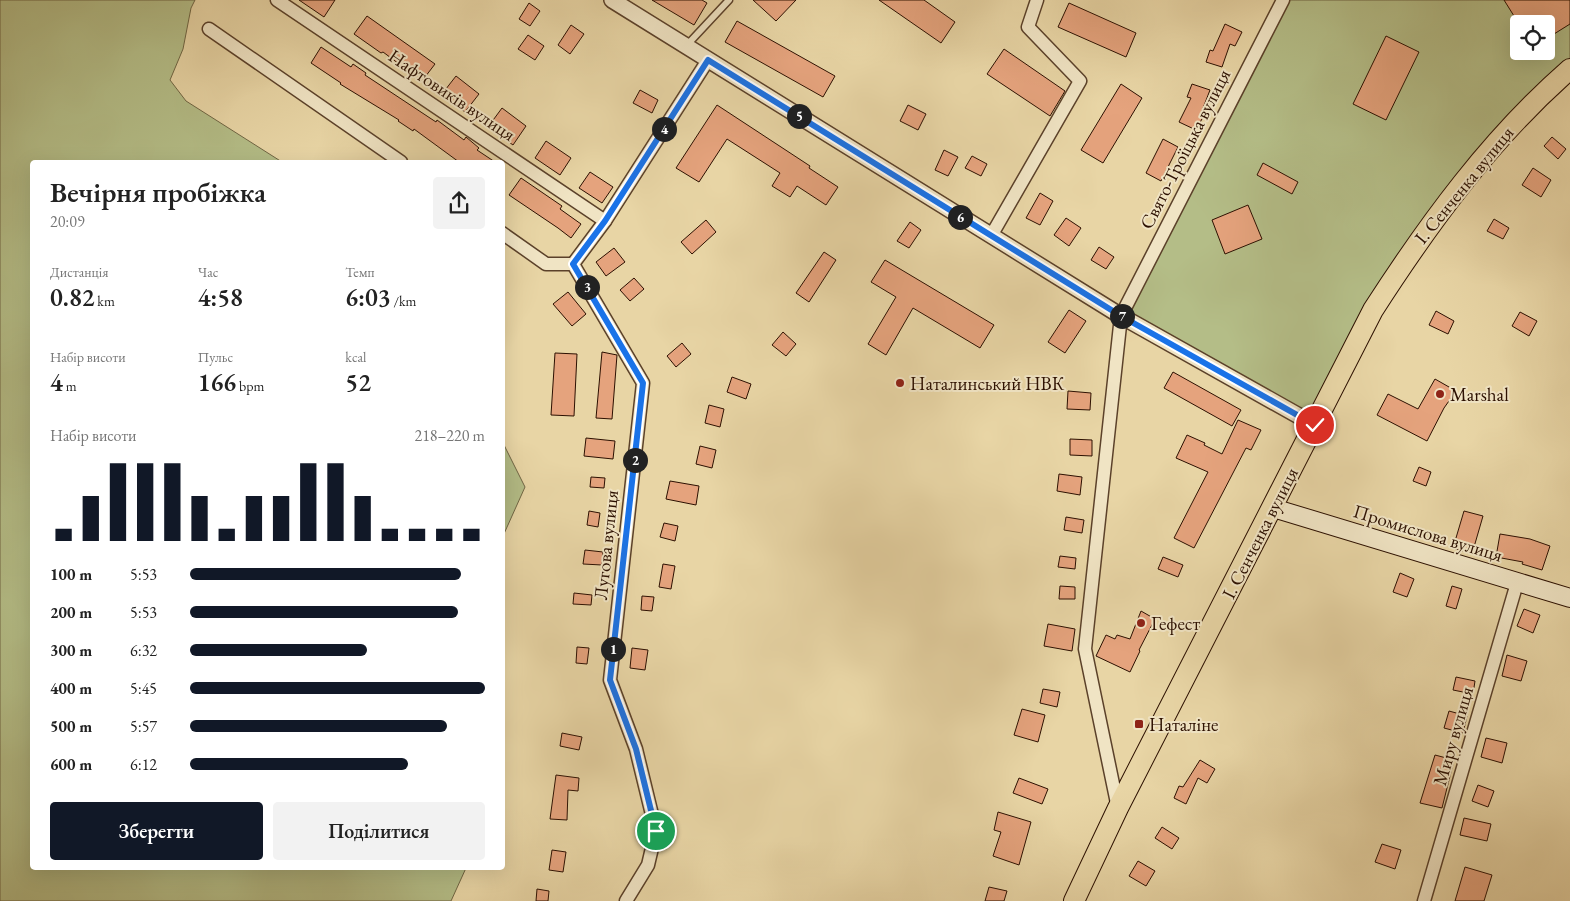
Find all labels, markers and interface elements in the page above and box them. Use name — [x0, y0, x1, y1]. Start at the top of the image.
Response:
map controls — [1510, 15, 1555, 60]
button: locate — [1510, 15, 1555, 60]
street label: Нафтовиків вулиця — [384, 43, 521, 147]
street label: Свято-Троїцька вулиця — [1134, 64, 1236, 233]
pin: 5 — [786, 104, 812, 128]
text: 5 — [796, 107, 803, 125]
pin: 4 — [652, 116, 676, 142]
text: 4 — [661, 120, 668, 138]
street label: І. Сенченка вулиця — [1409, 121, 1519, 249]
text: Вечірня пробіжка — [50, 174, 266, 210]
button: share — [433, 177, 485, 229]
pin: 6 — [948, 204, 972, 230]
text: 6 — [957, 208, 964, 226]
text: 20:09 — [50, 211, 85, 232]
text: Дистанція — [50, 263, 108, 281]
text: Час — [198, 263, 218, 281]
text: Темп — [345, 263, 375, 281]
pin: 3 — [574, 274, 600, 300]
text: 3 — [584, 278, 591, 296]
text: 0.82 — [50, 281, 95, 313]
text: 4:58 — [198, 281, 243, 313]
text: 6:03 — [345, 281, 391, 313]
text: km — [95, 292, 115, 310]
text: /km — [391, 292, 416, 310]
pin: 7 — [1110, 304, 1134, 328]
text: 7 — [1119, 307, 1126, 325]
text: Набір висоти — [50, 348, 126, 366]
text: Пульс — [198, 348, 233, 366]
text: kcal — [345, 348, 366, 366]
text: 4 — [50, 366, 63, 398]
text: 166 — [198, 366, 236, 398]
text: 52 — [345, 366, 371, 398]
place label: Наталинський НВК — [910, 371, 1065, 396]
text: m — [63, 377, 77, 395]
text: bpm — [236, 377, 264, 395]
marker: Наталинський НВК — [894, 377, 906, 389]
place label: Marshal — [1450, 382, 1509, 407]
marker: Marshal — [1434, 388, 1446, 400]
pin — [1294, 404, 1336, 446]
icon: check — [1301, 411, 1329, 439]
text: Набір висоти — [50, 425, 136, 446]
text: 218–220 m — [414, 425, 485, 446]
pin: 2 — [622, 448, 648, 472]
text: 2 — [632, 451, 639, 469]
street label: І. Сенченка вулиця — [1216, 463, 1304, 603]
street label: Лугова вулиця — [588, 488, 624, 601]
street label: Промислова вулиця — [1350, 498, 1506, 568]
text: 100 m — [50, 564, 92, 585]
text: 5:53 — [130, 564, 157, 585]
text: 200 m — [50, 602, 92, 623]
text: 5:53 — [130, 602, 157, 623]
place label: Гефест — [1151, 611, 1200, 636]
marker: Гефест — [1135, 617, 1147, 629]
pin: 1 — [600, 636, 626, 662]
text: 300 m — [50, 640, 92, 661]
text: 6:32 — [130, 640, 157, 661]
text: 1 — [610, 640, 617, 658]
text: 400 m — [50, 678, 92, 699]
text: 5:45 — [130, 678, 157, 699]
street label: Миру вулиця — [1427, 683, 1479, 788]
place label: Наталіне — [1149, 712, 1218, 737]
text: 500 m — [50, 716, 92, 737]
text: 5:57 — [130, 716, 157, 737]
marker: Наталіне — [1133, 718, 1145, 730]
text: 600 m — [50, 754, 92, 775]
text: 6:12 — [130, 754, 157, 775]
button: Зберегти — [50, 802, 263, 860]
button: Поділитися — [273, 802, 485, 860]
pin — [635, 810, 677, 852]
icon: arrive — [642, 817, 670, 845]

